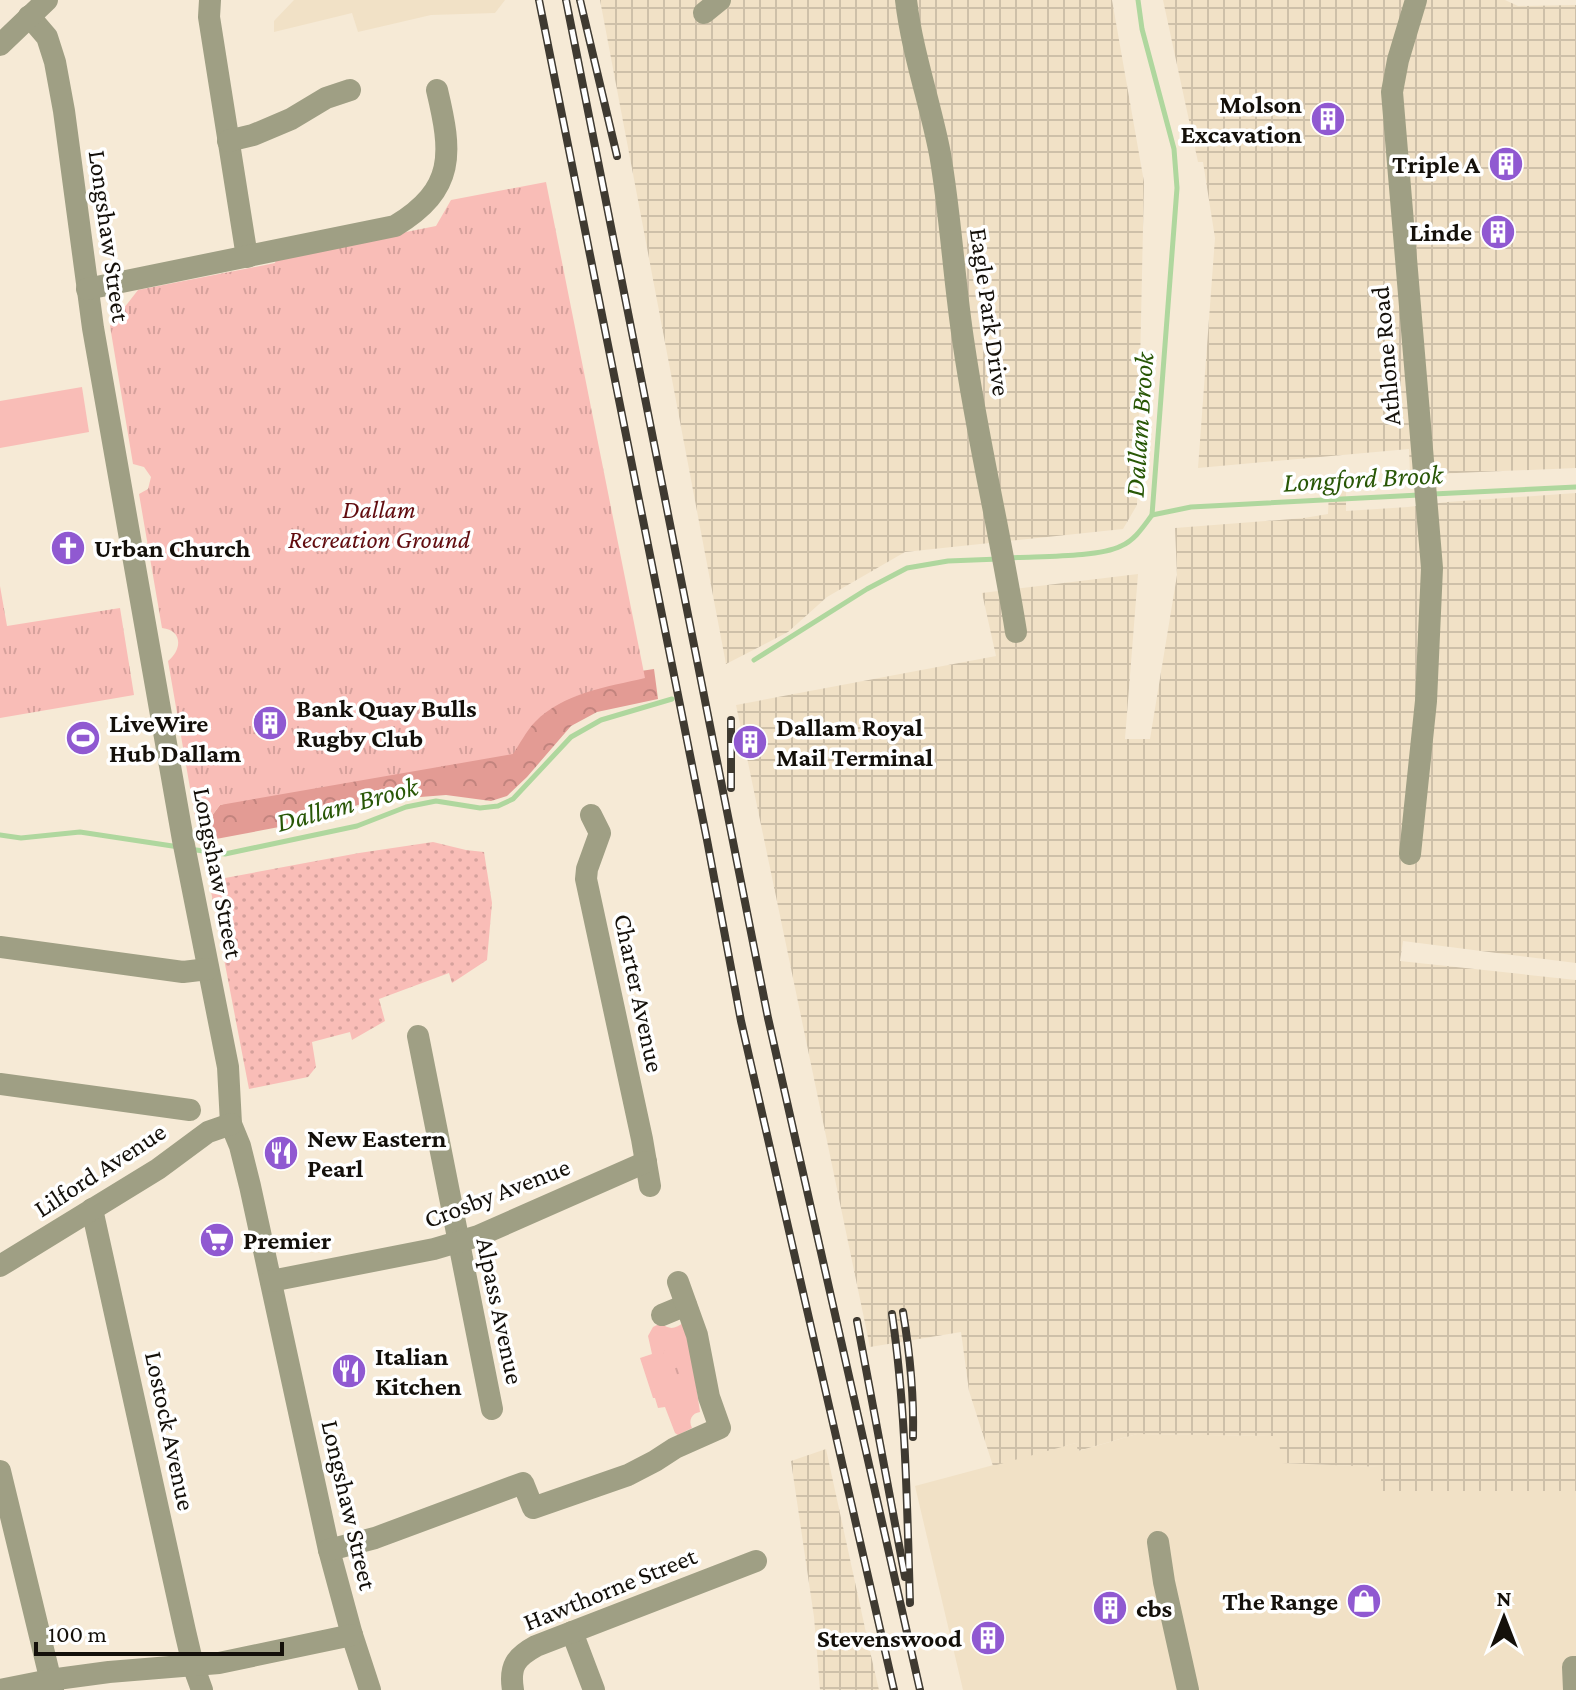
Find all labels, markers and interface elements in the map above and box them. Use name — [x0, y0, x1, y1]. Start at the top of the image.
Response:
place label: Molson Excavation — [1181, 90, 1302, 149]
building icon: Molson Excavation — [1309, 100, 1347, 138]
building icon: Triple A — [1487, 145, 1525, 183]
street label: Longshaw Street — [83, 148, 135, 324]
place label: Triple A — [1392, 150, 1481, 179]
building icon: Linde — [1479, 213, 1517, 251]
place label: Linde — [1409, 218, 1472, 247]
street label: Eagle Park Drive — [964, 226, 1016, 398]
street label: Athlone Road — [1365, 285, 1407, 427]
water label: Dallam Brook — [1118, 350, 1160, 498]
water label: Longford Brook — [1282, 458, 1445, 498]
park label: Dallam Recreation Ground — [288, 495, 471, 554]
church icon: Urban Church — [49, 529, 87, 567]
place label: Urban Church — [94, 534, 251, 563]
place label: Bank Quay Bulls Rugby Club — [296, 694, 477, 753]
building icon: Bank Quay Bulls Rugby Club — [251, 704, 289, 742]
place label: LiveWire Hub Dallam — [109, 709, 241, 768]
place label: Dallam Royal Mail Terminal — [776, 713, 934, 772]
sports icon: LiveWire Hub Dallam — [64, 719, 102, 757]
building icon: Dallam Royal Mail Terminal — [731, 723, 769, 761]
water label: Dallam Brook — [273, 770, 423, 838]
street label: Longshaw Street — [187, 785, 249, 961]
street label: Charter Avenue — [608, 911, 670, 1075]
street label: Lilford Avenue — [29, 1117, 171, 1223]
place label: New Eastern Pearl — [307, 1124, 447, 1183]
restaurant icon: New Eastern Pearl — [262, 1134, 300, 1172]
street label: Crosby Avenue — [420, 1152, 574, 1234]
supermarket icon: Premier — [198, 1221, 236, 1259]
place label: Premier — [243, 1226, 332, 1255]
street label: Alpass Avenue — [470, 1235, 530, 1387]
place label: Italian Kitchen — [375, 1342, 462, 1401]
street label: Lostock Avenue — [139, 1349, 201, 1513]
restaurant icon: Italian Kitchen — [330, 1352, 368, 1390]
street label: Longshaw Street — [315, 1417, 383, 1593]
street label: Hawthorne Street — [519, 1541, 701, 1637]
north arrow — [1464, 1578, 1544, 1658]
shop icon: The Range — [1345, 1582, 1383, 1620]
text: N — [1497, 1586, 1512, 1611]
place label: The Range — [1222, 1587, 1338, 1616]
building icon: cbs — [1091, 1589, 1129, 1627]
place label: cbs — [1136, 1594, 1172, 1623]
scale bar — [36, 1606, 282, 1656]
building icon: Stevenswood — [969, 1619, 1007, 1657]
text: 100 m — [48, 1620, 107, 1647]
place label: Stevenswood — [817, 1624, 962, 1653]

